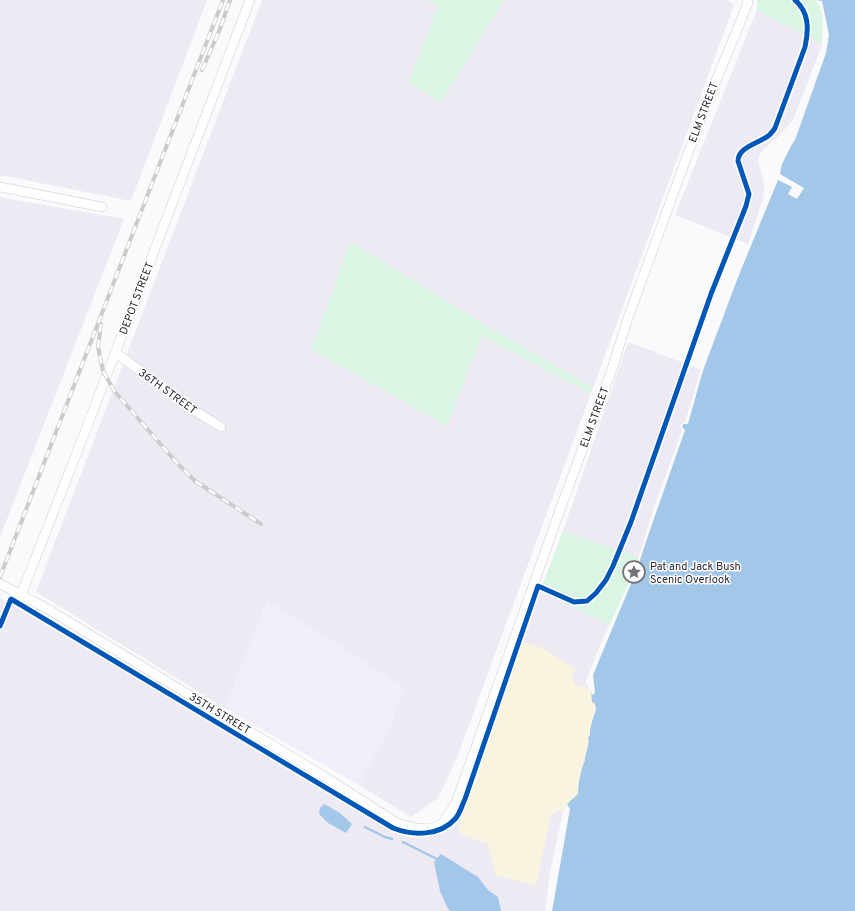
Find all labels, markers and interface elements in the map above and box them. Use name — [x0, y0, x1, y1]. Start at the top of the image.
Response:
street label: ELM STREET — [686, 80, 722, 145]
street label: DEPOT STREET — [117, 260, 157, 337]
street label: 36TH STREET — [135, 366, 199, 418]
street label: ELM STREET — [577, 385, 612, 450]
place icon: Pat and Jack Bush Scenic Overlook — [621, 559, 647, 585]
place label: Pat and Jack Bush Scenic Overlook — [650, 560, 741, 587]
street label: 35TH STREET — [186, 690, 253, 738]

